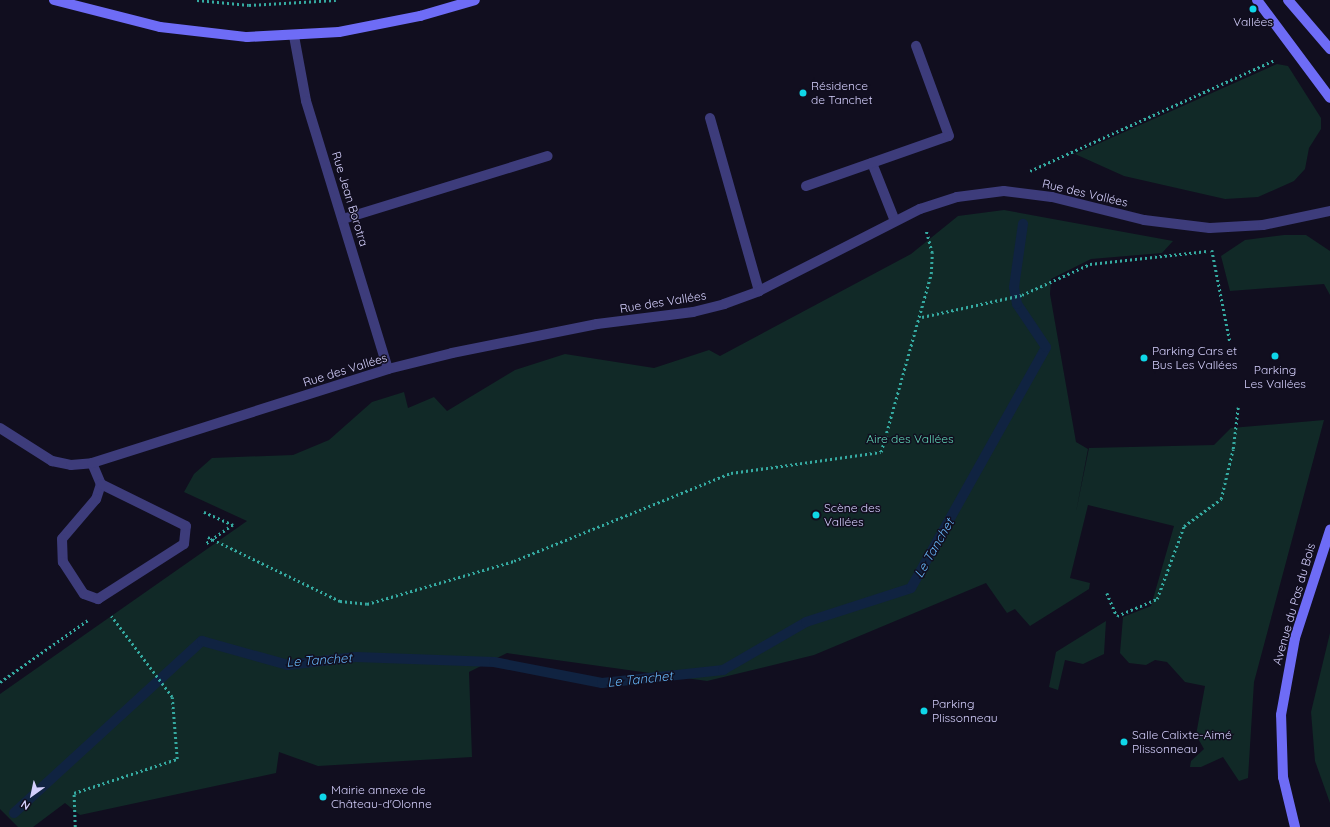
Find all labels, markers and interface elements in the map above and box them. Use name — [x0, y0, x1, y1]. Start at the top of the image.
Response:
marker: Vallées — [1248, 4, 1258, 14]
place label: Vallées — [1233, 15, 1273, 29]
place label: Résidence de Tanchet — [811, 79, 872, 107]
marker: Résidence de Tanchet — [798, 88, 808, 98]
street label: Rue Jean Borotra — [329, 150, 371, 248]
street label: Rue des Vallées — [1041, 176, 1129, 210]
street label: Rue des Vallées — [619, 288, 707, 316]
place label: Parking Cars et Bus Les Vallées — [1152, 344, 1237, 372]
street label: Rue des Vallées — [301, 350, 389, 390]
marker: Parking Les Vallées — [1270, 351, 1280, 361]
marker: Parking Cars et Bus Les Vallées — [1139, 353, 1149, 363]
place label: Parking Les Vallées — [1244, 363, 1306, 391]
park label: Aire des Vallées — [866, 432, 954, 446]
place label: Scène des Vallées — [824, 501, 880, 529]
marker: Scène des Vallées — [811, 510, 821, 520]
water label: Le Tanchet — [911, 516, 957, 580]
street label: Avenue du Pas du Bois — [1270, 541, 1318, 667]
water label: Le Tanchet — [286, 650, 352, 670]
water label: Le Tanchet — [607, 668, 673, 690]
place label: Parking Plissonneau — [932, 697, 998, 725]
marker: Parking Plissonneau — [919, 706, 929, 716]
place label: Salle Calixte-Aimé Plissonneau — [1132, 728, 1232, 756]
marker: Salle Calixte-Aimé Plissonneau — [1119, 737, 1129, 747]
north arrow — [12, 775, 52, 815]
place label: Mairie annexe de Château-d'Olonne — [331, 783, 432, 811]
marker: Mairie annexe de Château-d'Olonne — [318, 792, 328, 802]
text: N — [18, 797, 33, 813]

